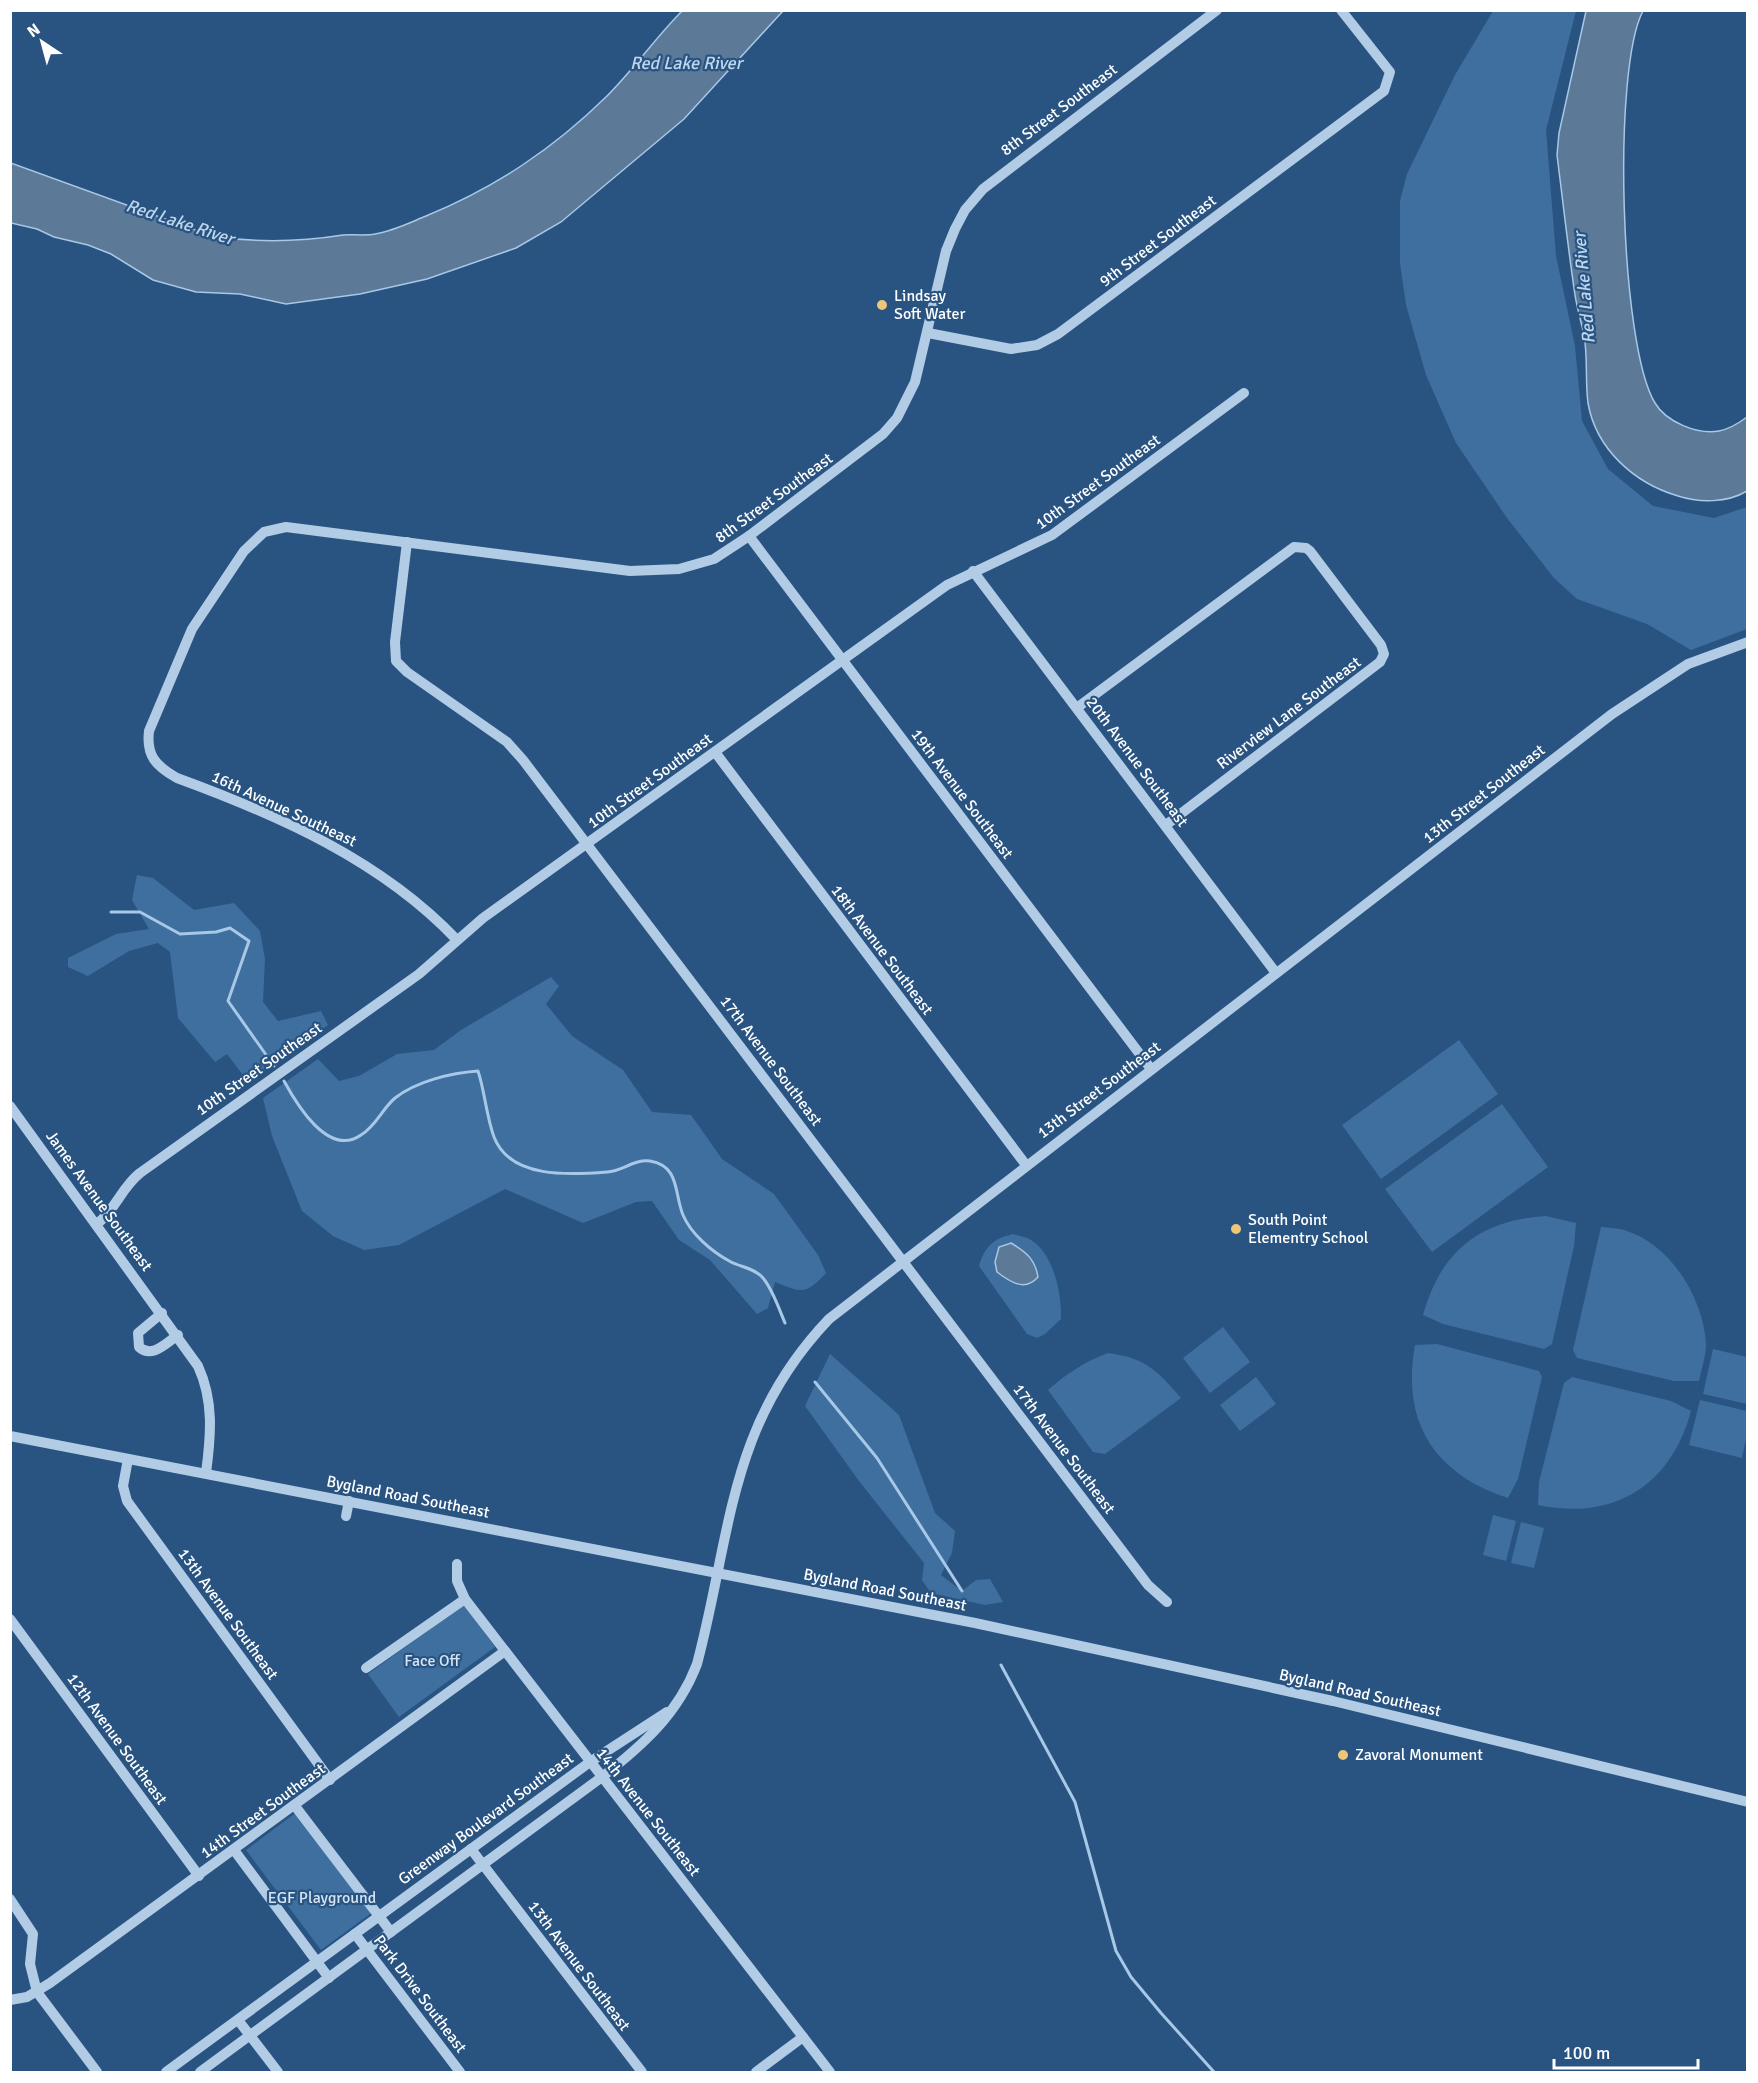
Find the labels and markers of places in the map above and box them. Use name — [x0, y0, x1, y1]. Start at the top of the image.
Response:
place label: Lindsay Soft Water — [894, 286, 965, 324]
marker: Lindsay Soft Water — [875, 298, 889, 312]
place label: South Point Elementry School — [1248, 1210, 1369, 1248]
marker: South Point Elementry School — [1229, 1222, 1243, 1236]
place label: Zavoral Monument — [1355, 1745, 1483, 1765]
marker: Zavoral Monument — [1336, 1748, 1350, 1762]

